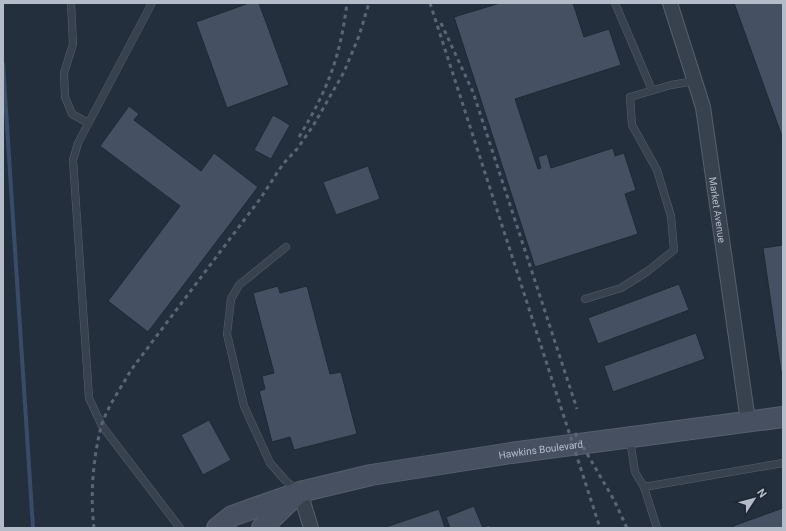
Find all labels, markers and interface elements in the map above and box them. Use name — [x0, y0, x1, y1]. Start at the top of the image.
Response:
street label: Market Avenue — [707, 176, 727, 244]
street label: Hawkins Boulevard — [498, 439, 584, 461]
north arrow — [734, 479, 774, 519]
text: N — [754, 486, 769, 501]

